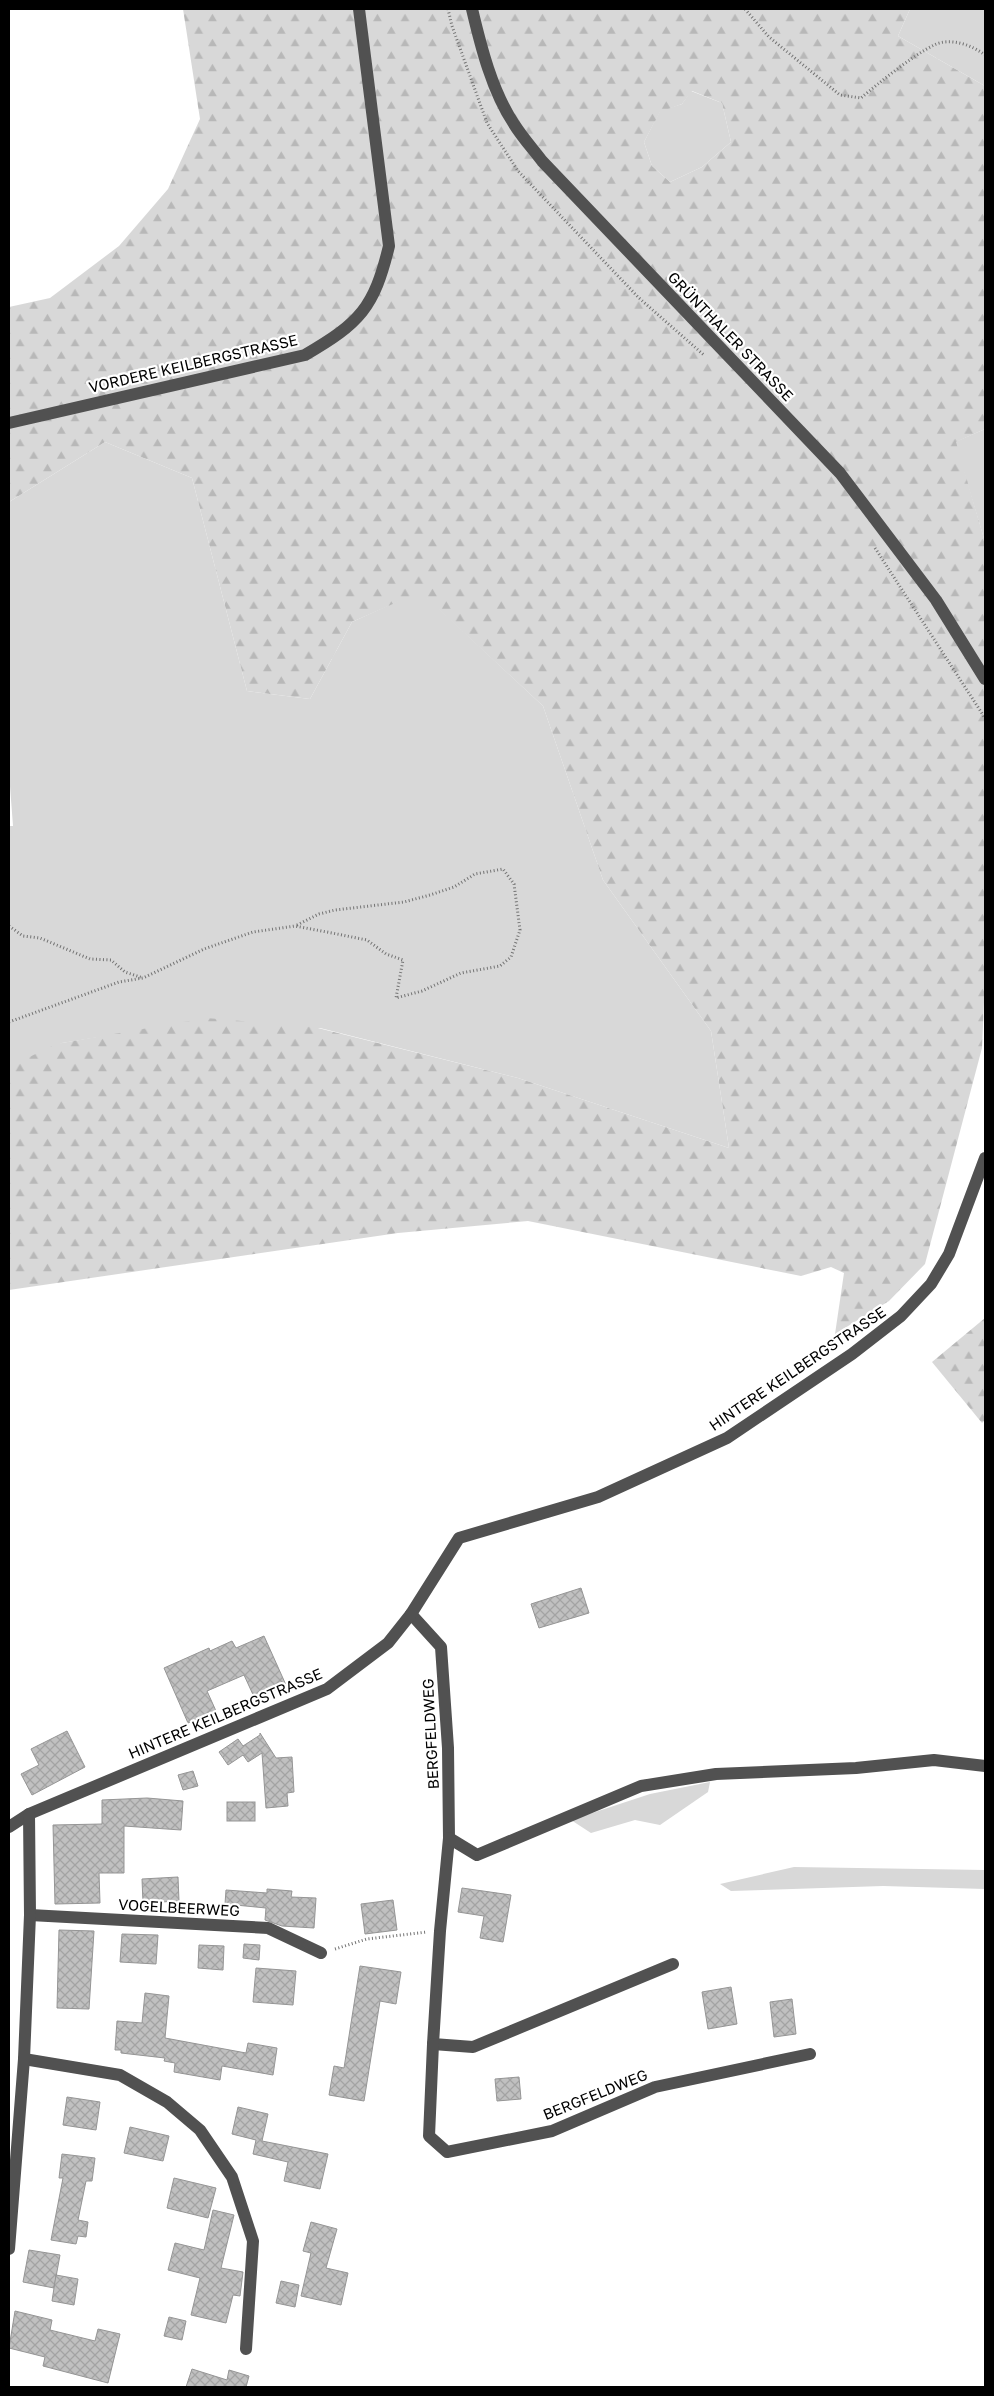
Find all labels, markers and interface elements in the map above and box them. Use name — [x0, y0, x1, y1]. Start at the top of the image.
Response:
street label: GRÜNTHALER STRASSE — [665, 268, 797, 404]
street label: VORDERE KEILBERGSTRASSE — [87, 330, 299, 396]
street label: HINTERE KEILBERGSTRASSE — [705, 1302, 889, 1434]
street label: HINTERE KEILBERGSTRASSE — [125, 1664, 325, 1762]
street label: BERGFELDWEG — [418, 1678, 442, 1790]
street label: VOGELBEERWEG — [118, 1895, 240, 1919]
street label: BERGFELDWEG — [540, 2065, 650, 2123]

